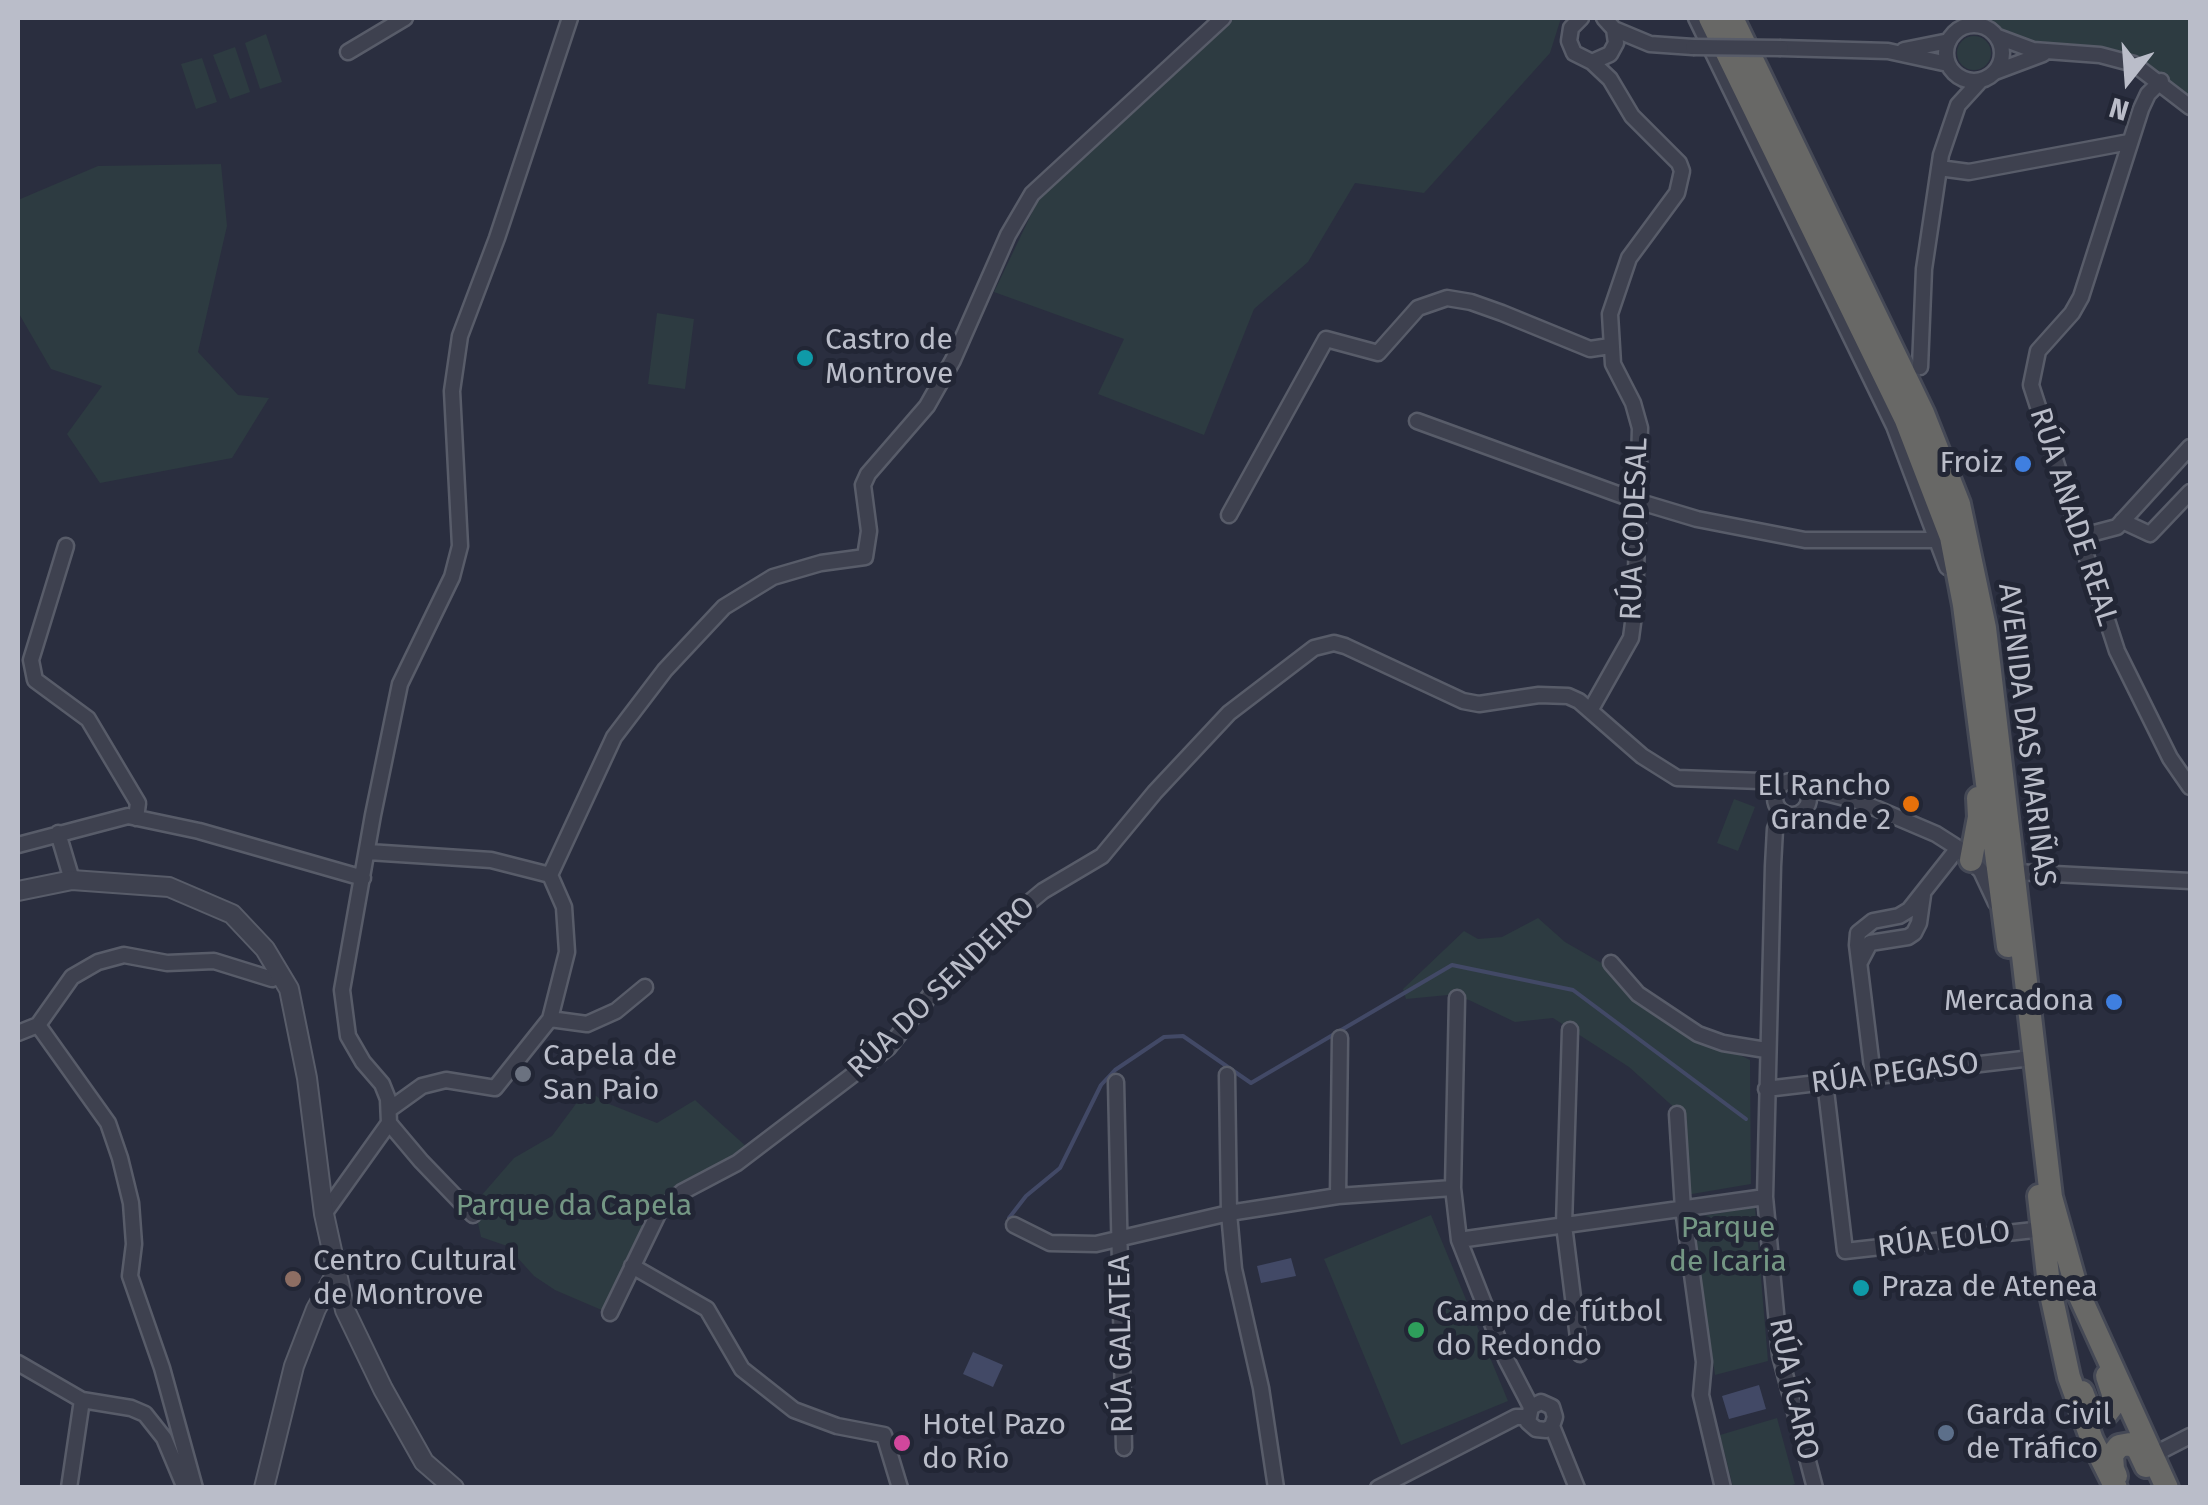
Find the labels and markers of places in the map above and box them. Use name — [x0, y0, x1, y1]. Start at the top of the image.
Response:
place label: Castro de Montrove — [825, 323, 953, 394]
marker: Castro de Montrove — [794, 347, 816, 369]
place label: Froiz — [1940, 446, 2003, 482]
marker: Froiz — [2012, 453, 2034, 475]
place label: El Rancho Grande 2 — [1757, 769, 1891, 840]
marker: El Rancho Grande 2 — [1900, 793, 1922, 815]
place label: Mercadona — [1944, 984, 2094, 1020]
marker: Mercadona — [2103, 991, 2125, 1013]
place label: Capela de San Paio — [543, 1039, 677, 1110]
marker: Capela de San Paio — [512, 1063, 534, 1085]
place label: Centro Cultural de Montrove — [313, 1244, 516, 1314]
marker: Centro Cultural de Montrove — [282, 1268, 304, 1290]
place label: Praza de Atenea — [1881, 1270, 2098, 1306]
marker: Praza de Atenea — [1850, 1277, 1872, 1299]
place label: Campo de fútbol do Redondo — [1436, 1295, 1663, 1366]
marker: Campo de fútbol do Redondo — [1405, 1319, 1427, 1341]
place label: Garda Civil de Tráfico — [1966, 1398, 2111, 1468]
place label: Hotel Pazo do Río — [922, 1408, 1066, 1478]
marker: Garda Civil de Tráfico — [1935, 1422, 1957, 1444]
marker: Hotel Pazo do Río — [891, 1432, 913, 1454]

